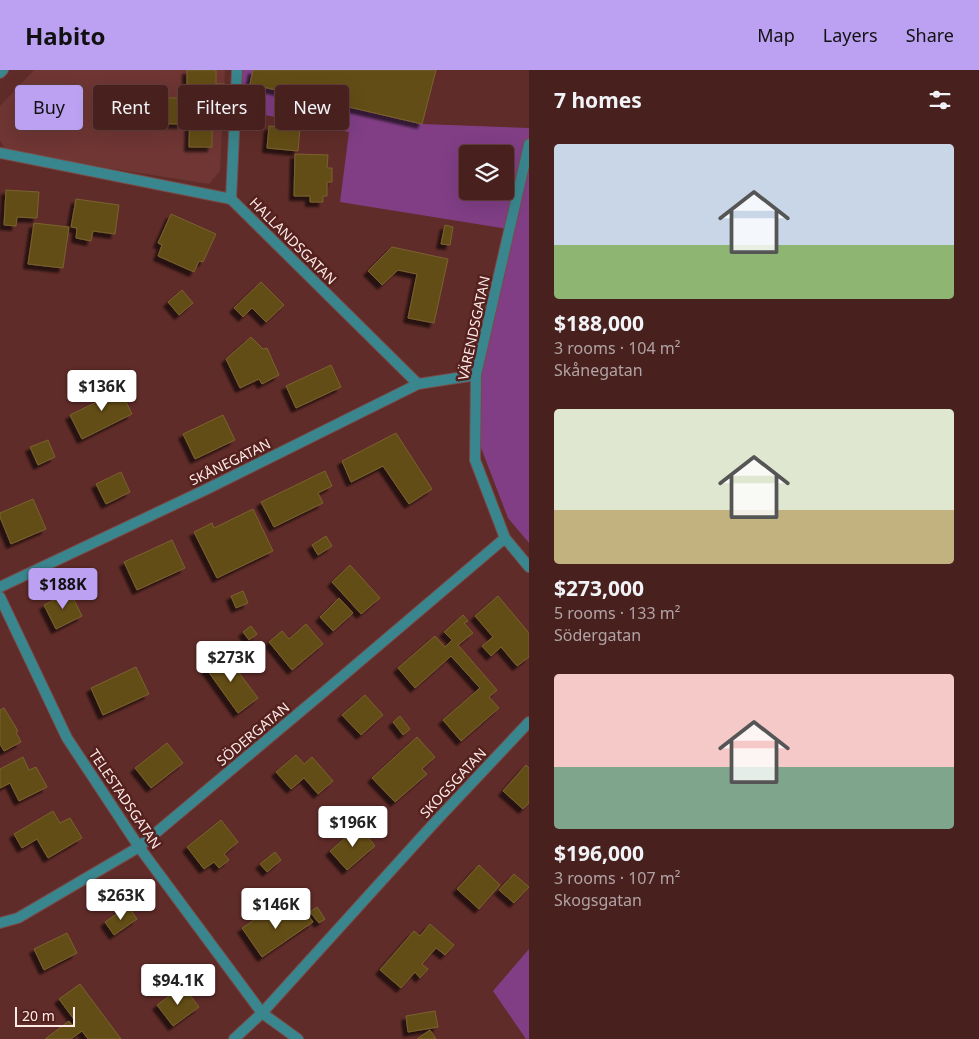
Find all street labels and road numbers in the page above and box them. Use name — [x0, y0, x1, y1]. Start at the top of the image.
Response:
street label: HALLANDSGATAN — [246, 193, 341, 288]
street label: VÄRENDSGATAN — [453, 274, 494, 382]
street label: SKÅNEGATAN — [186, 434, 274, 489]
street label: SÖDERGATAN — [212, 697, 293, 770]
street label: SKOGSGATAN — [415, 743, 490, 822]
street label: TELESTADSGATAN — [85, 745, 166, 852]

